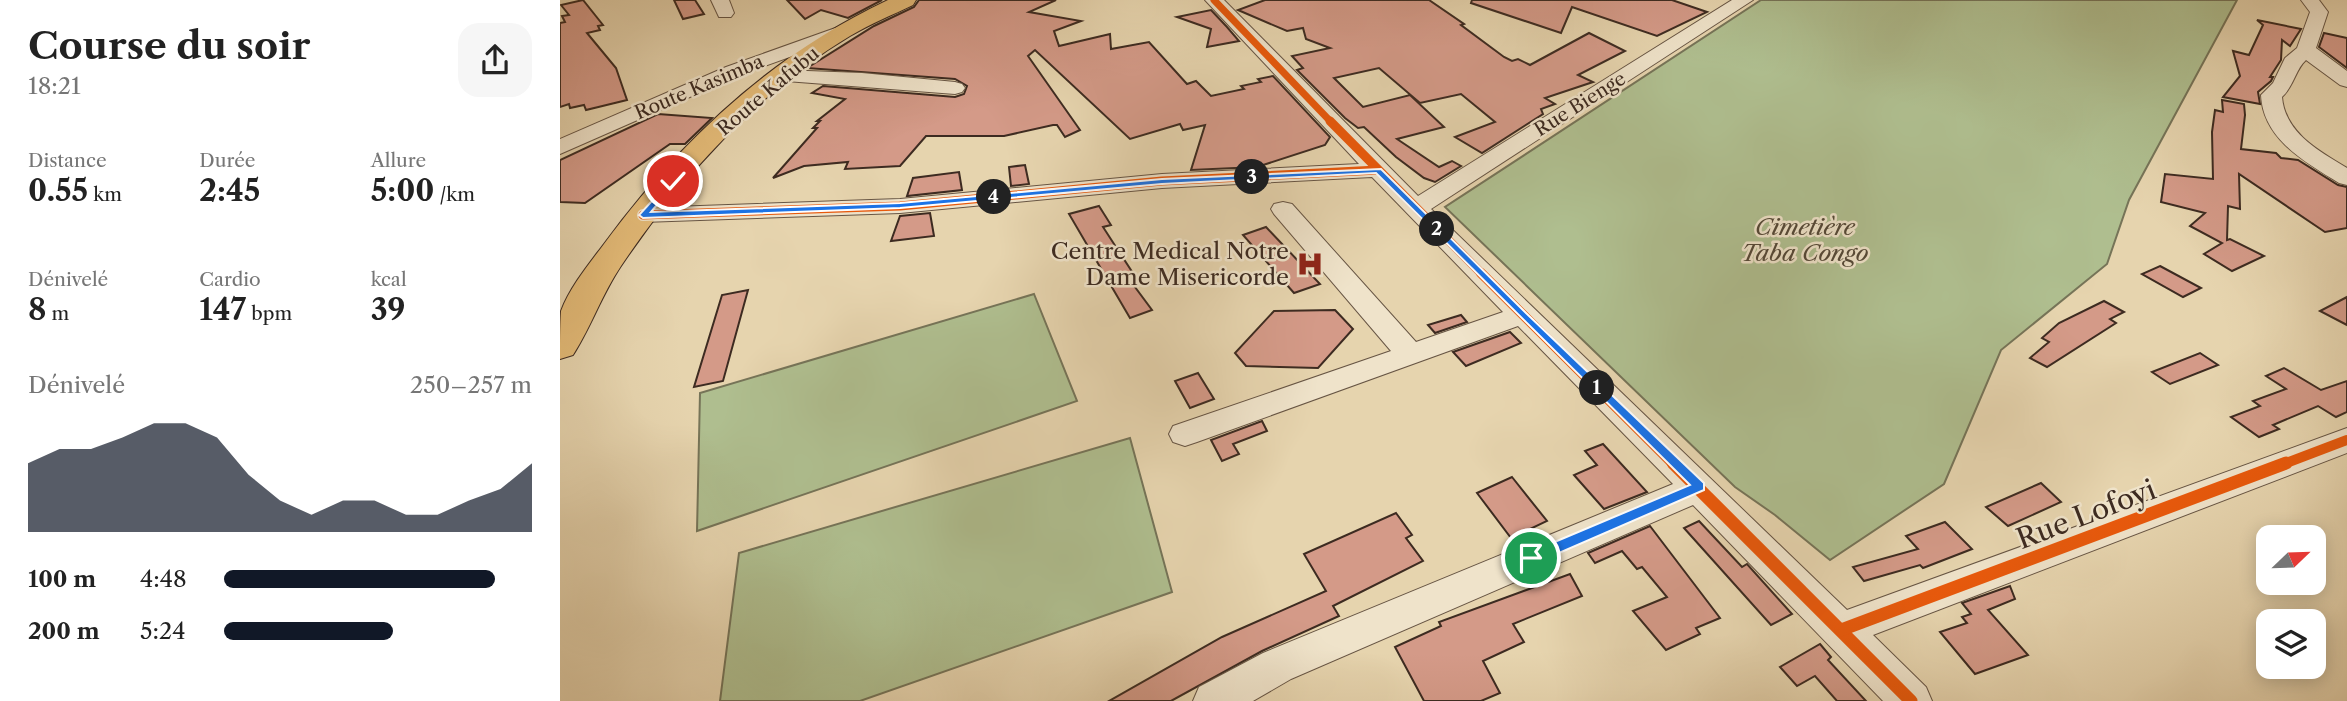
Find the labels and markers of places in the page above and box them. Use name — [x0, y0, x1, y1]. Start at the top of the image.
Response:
pin — [643, 151, 703, 211]
pin: 3 — [1234, 160, 1270, 194]
pin: 4 — [976, 180, 1012, 214]
pin: 2 — [1420, 212, 1454, 246]
place label: Centre Medical Notre Dame Misericorde — [1051, 237, 1289, 291]
hospital icon: Centre Medical Notre Dame Misericorde — [1295, 249, 1325, 279]
pin: 1 — [1580, 370, 1614, 406]
pin — [1501, 528, 1561, 588]

